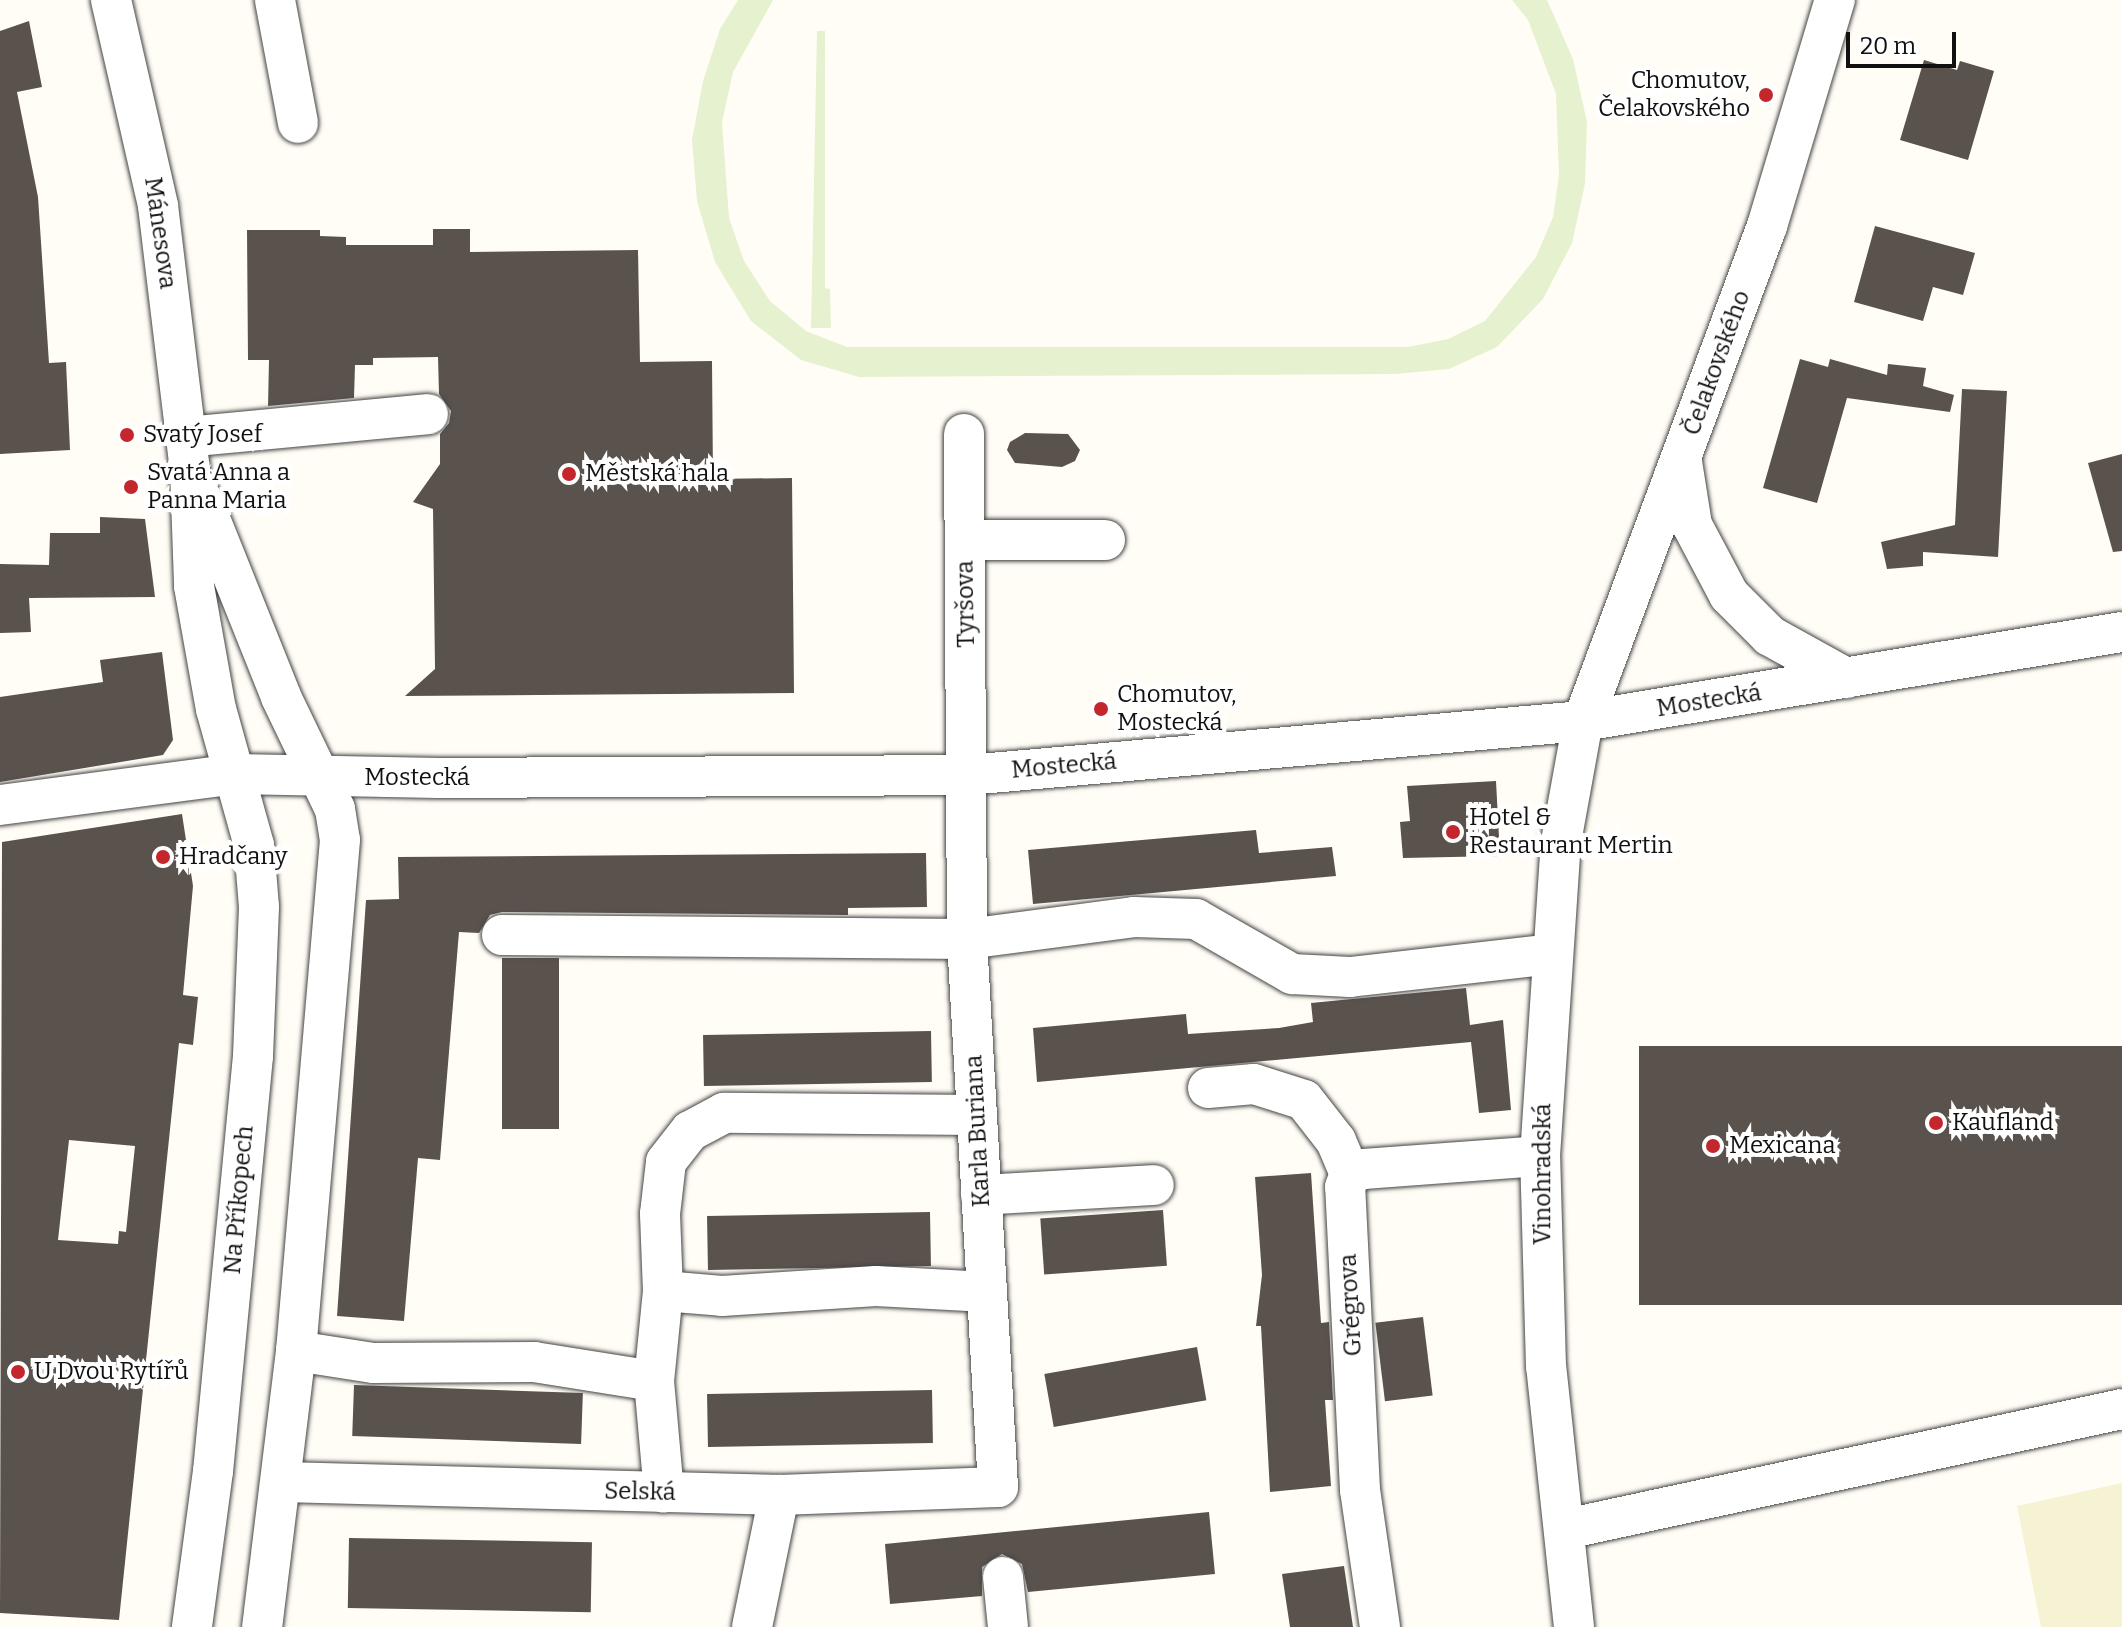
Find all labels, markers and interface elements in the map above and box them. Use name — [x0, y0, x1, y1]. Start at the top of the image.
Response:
scale bar — [1850, 16, 1960, 66]
text: 20 m — [1860, 32, 1916, 60]
place label: Chomutov, Čelakovského — [1598, 67, 1750, 123]
marker: Chomutov, Čelakovského — [1757, 86, 1775, 104]
street label: Mánesova — [138, 175, 182, 291]
street label: Čelakovského — [1677, 287, 1757, 439]
place label: Svatý Josef — [143, 421, 262, 449]
marker: Svatý Josef — [118, 426, 136, 444]
place label: Svatá Anna a Panna Maria — [147, 459, 290, 515]
place label: Městská hala — [585, 460, 729, 488]
marker: Městská hala — [560, 465, 578, 483]
marker: Svatá Anna a Panna Maria — [122, 478, 140, 496]
street label: Tyršova — [951, 560, 981, 648]
street label: Mostecká — [1655, 679, 1763, 723]
place label: Chomutov, Mostecká — [1117, 681, 1236, 737]
marker: Chomutov, Mostecká — [1092, 700, 1110, 718]
street label: Mostecká — [1010, 747, 1118, 785]
street label: Mostecká — [364, 764, 470, 792]
place label: Hotel & Restaurant Mertin — [1469, 804, 1673, 860]
marker: Hotel & Restaurant Mertin — [1444, 823, 1462, 841]
place label: Hradčany — [179, 843, 287, 871]
marker: Hradčany — [154, 848, 172, 866]
street label: Karla Buriana — [960, 1054, 996, 1208]
street label: Vinohradská — [1529, 1103, 1557, 1245]
place label: Kaufland — [1952, 1109, 2054, 1137]
marker: Kaufland — [1927, 1114, 1945, 1132]
street label: Na Příkopech — [218, 1124, 260, 1276]
place label: Mexicana — [1729, 1132, 1836, 1160]
marker: Mexicana — [1704, 1137, 1722, 1155]
street label: Grégrova — [1334, 1253, 1368, 1357]
place label: U Dvou Rytířů — [34, 1358, 189, 1386]
marker: U Dvou Rytířů — [9, 1363, 27, 1381]
street label: Selská — [604, 1477, 676, 1507]

